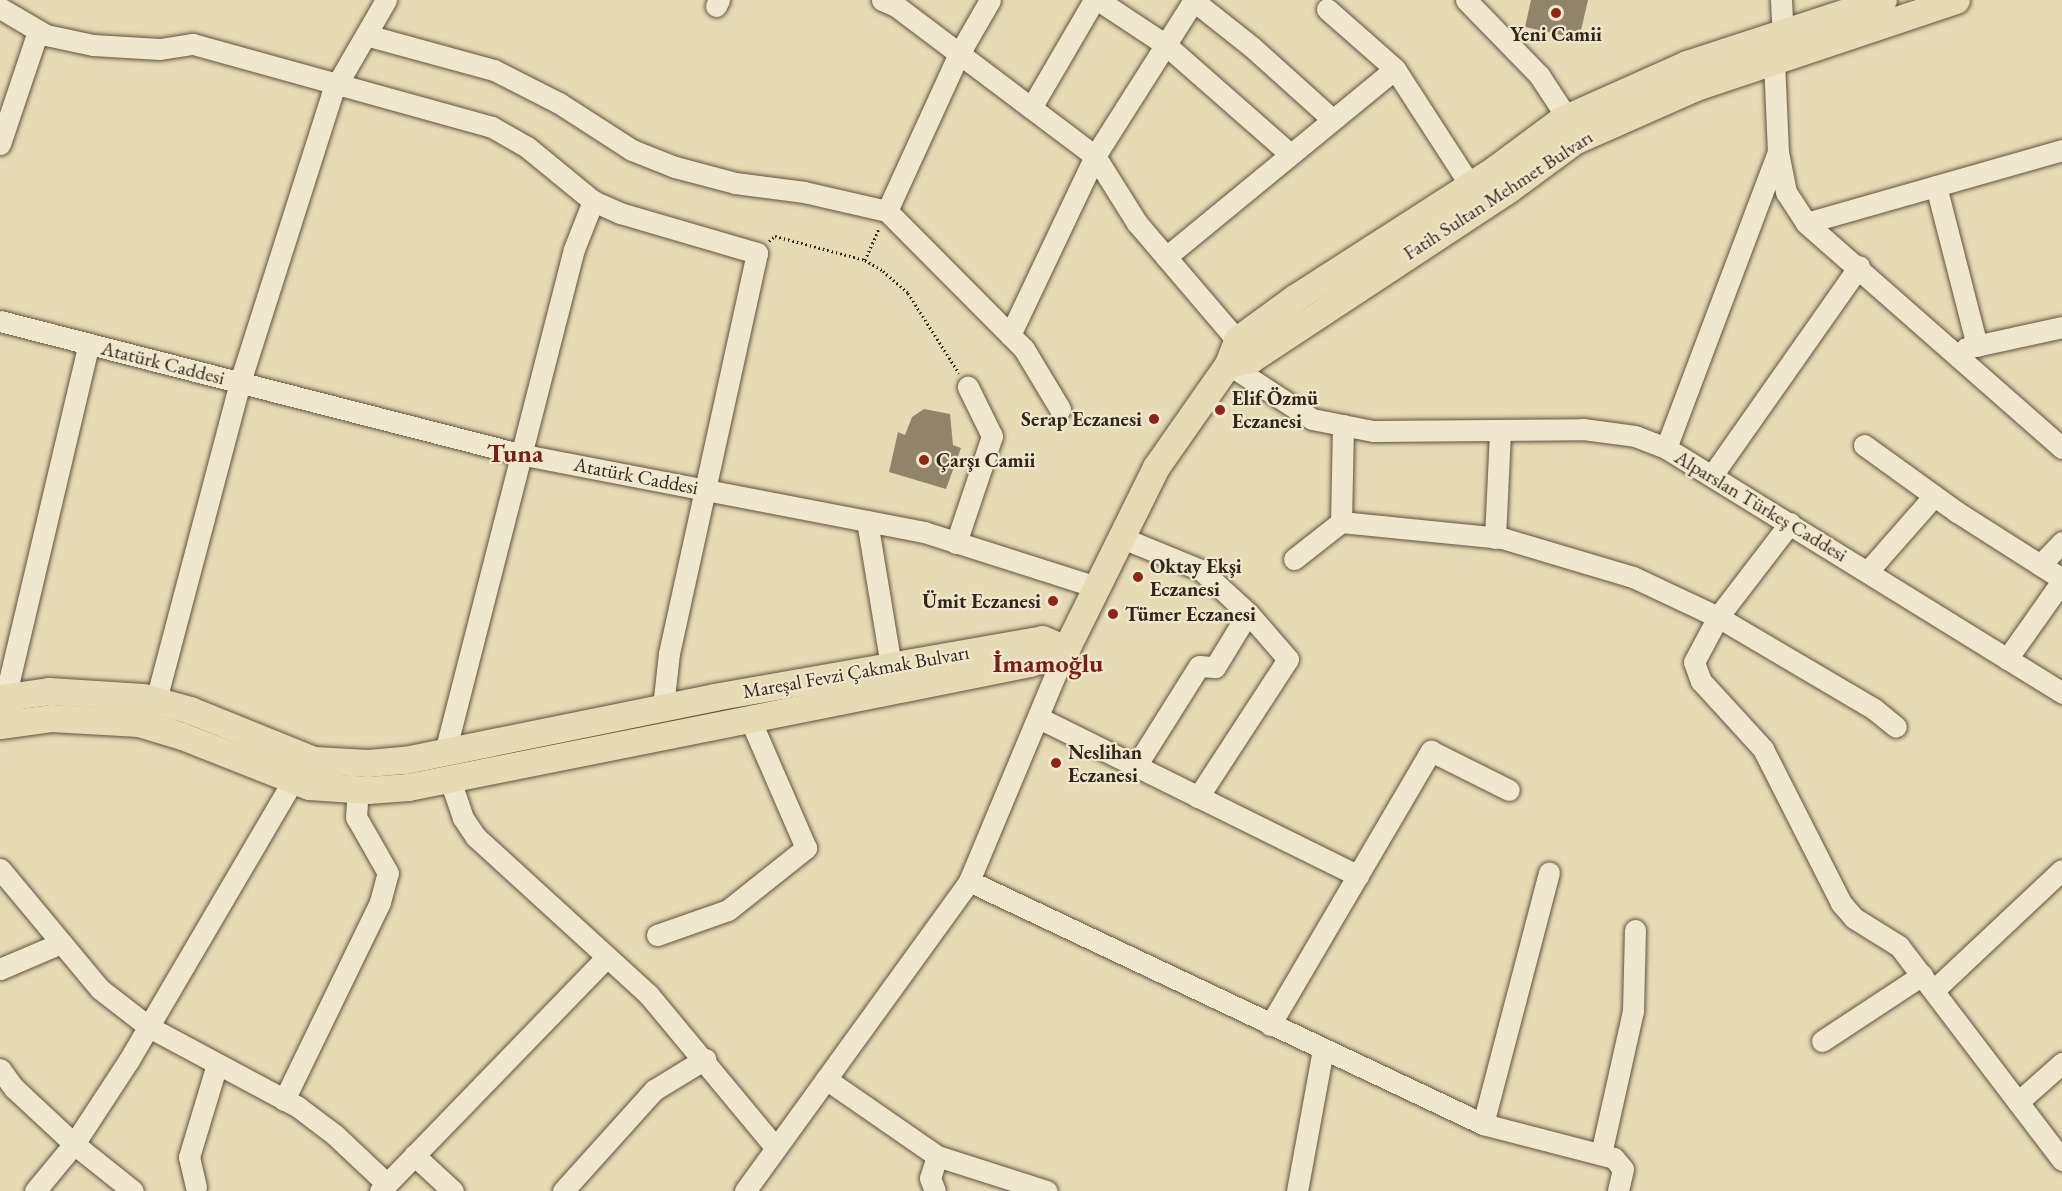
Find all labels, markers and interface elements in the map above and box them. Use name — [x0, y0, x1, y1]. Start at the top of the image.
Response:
marker: Yeni Camii — [1549, 6, 1563, 20]
place label: Yeni Camii — [1510, 22, 1602, 46]
street label: Fatih Sultan Mehmet Bulvarı — [1399, 125, 1597, 265]
street label: Atatürk Caddesi — [99, 336, 227, 390]
place label: Elif Özmü Eczanesi — [1232, 386, 1318, 433]
marker: Elif Özmü Eczanesi — [1213, 403, 1227, 417]
place label: Serap Eczanesi — [1021, 407, 1142, 431]
marker: Serap Eczanesi — [1147, 412, 1161, 426]
district label: Tuna — [487, 438, 543, 470]
street label: Alparslan Türkeş Caddesi — [1670, 445, 1852, 567]
place label: Çarşı Camii — [936, 448, 1035, 472]
street label: Atatürk Caddesi — [572, 452, 700, 500]
marker: Çarşı Camii — [917, 453, 931, 467]
place label: Oktay Ekşi Eczanesi — [1150, 554, 1242, 601]
marker: Oktay Ekşi Eczanesi — [1131, 570, 1145, 584]
place label: Ümit Eczanesi — [922, 589, 1041, 613]
marker: Ümit Eczanesi — [1046, 594, 1060, 608]
place label: Tümer Eczanesi — [1125, 602, 1256, 626]
marker: Tümer Eczanesi — [1106, 607, 1120, 621]
street label: Mareşal Fevzi Çakmak Bulvarı — [741, 640, 971, 704]
district label: İmamoğlu — [993, 648, 1103, 680]
place label: Neslihan Eczanesi — [1068, 740, 1142, 787]
marker: Neslihan Eczanesi — [1049, 756, 1063, 770]

